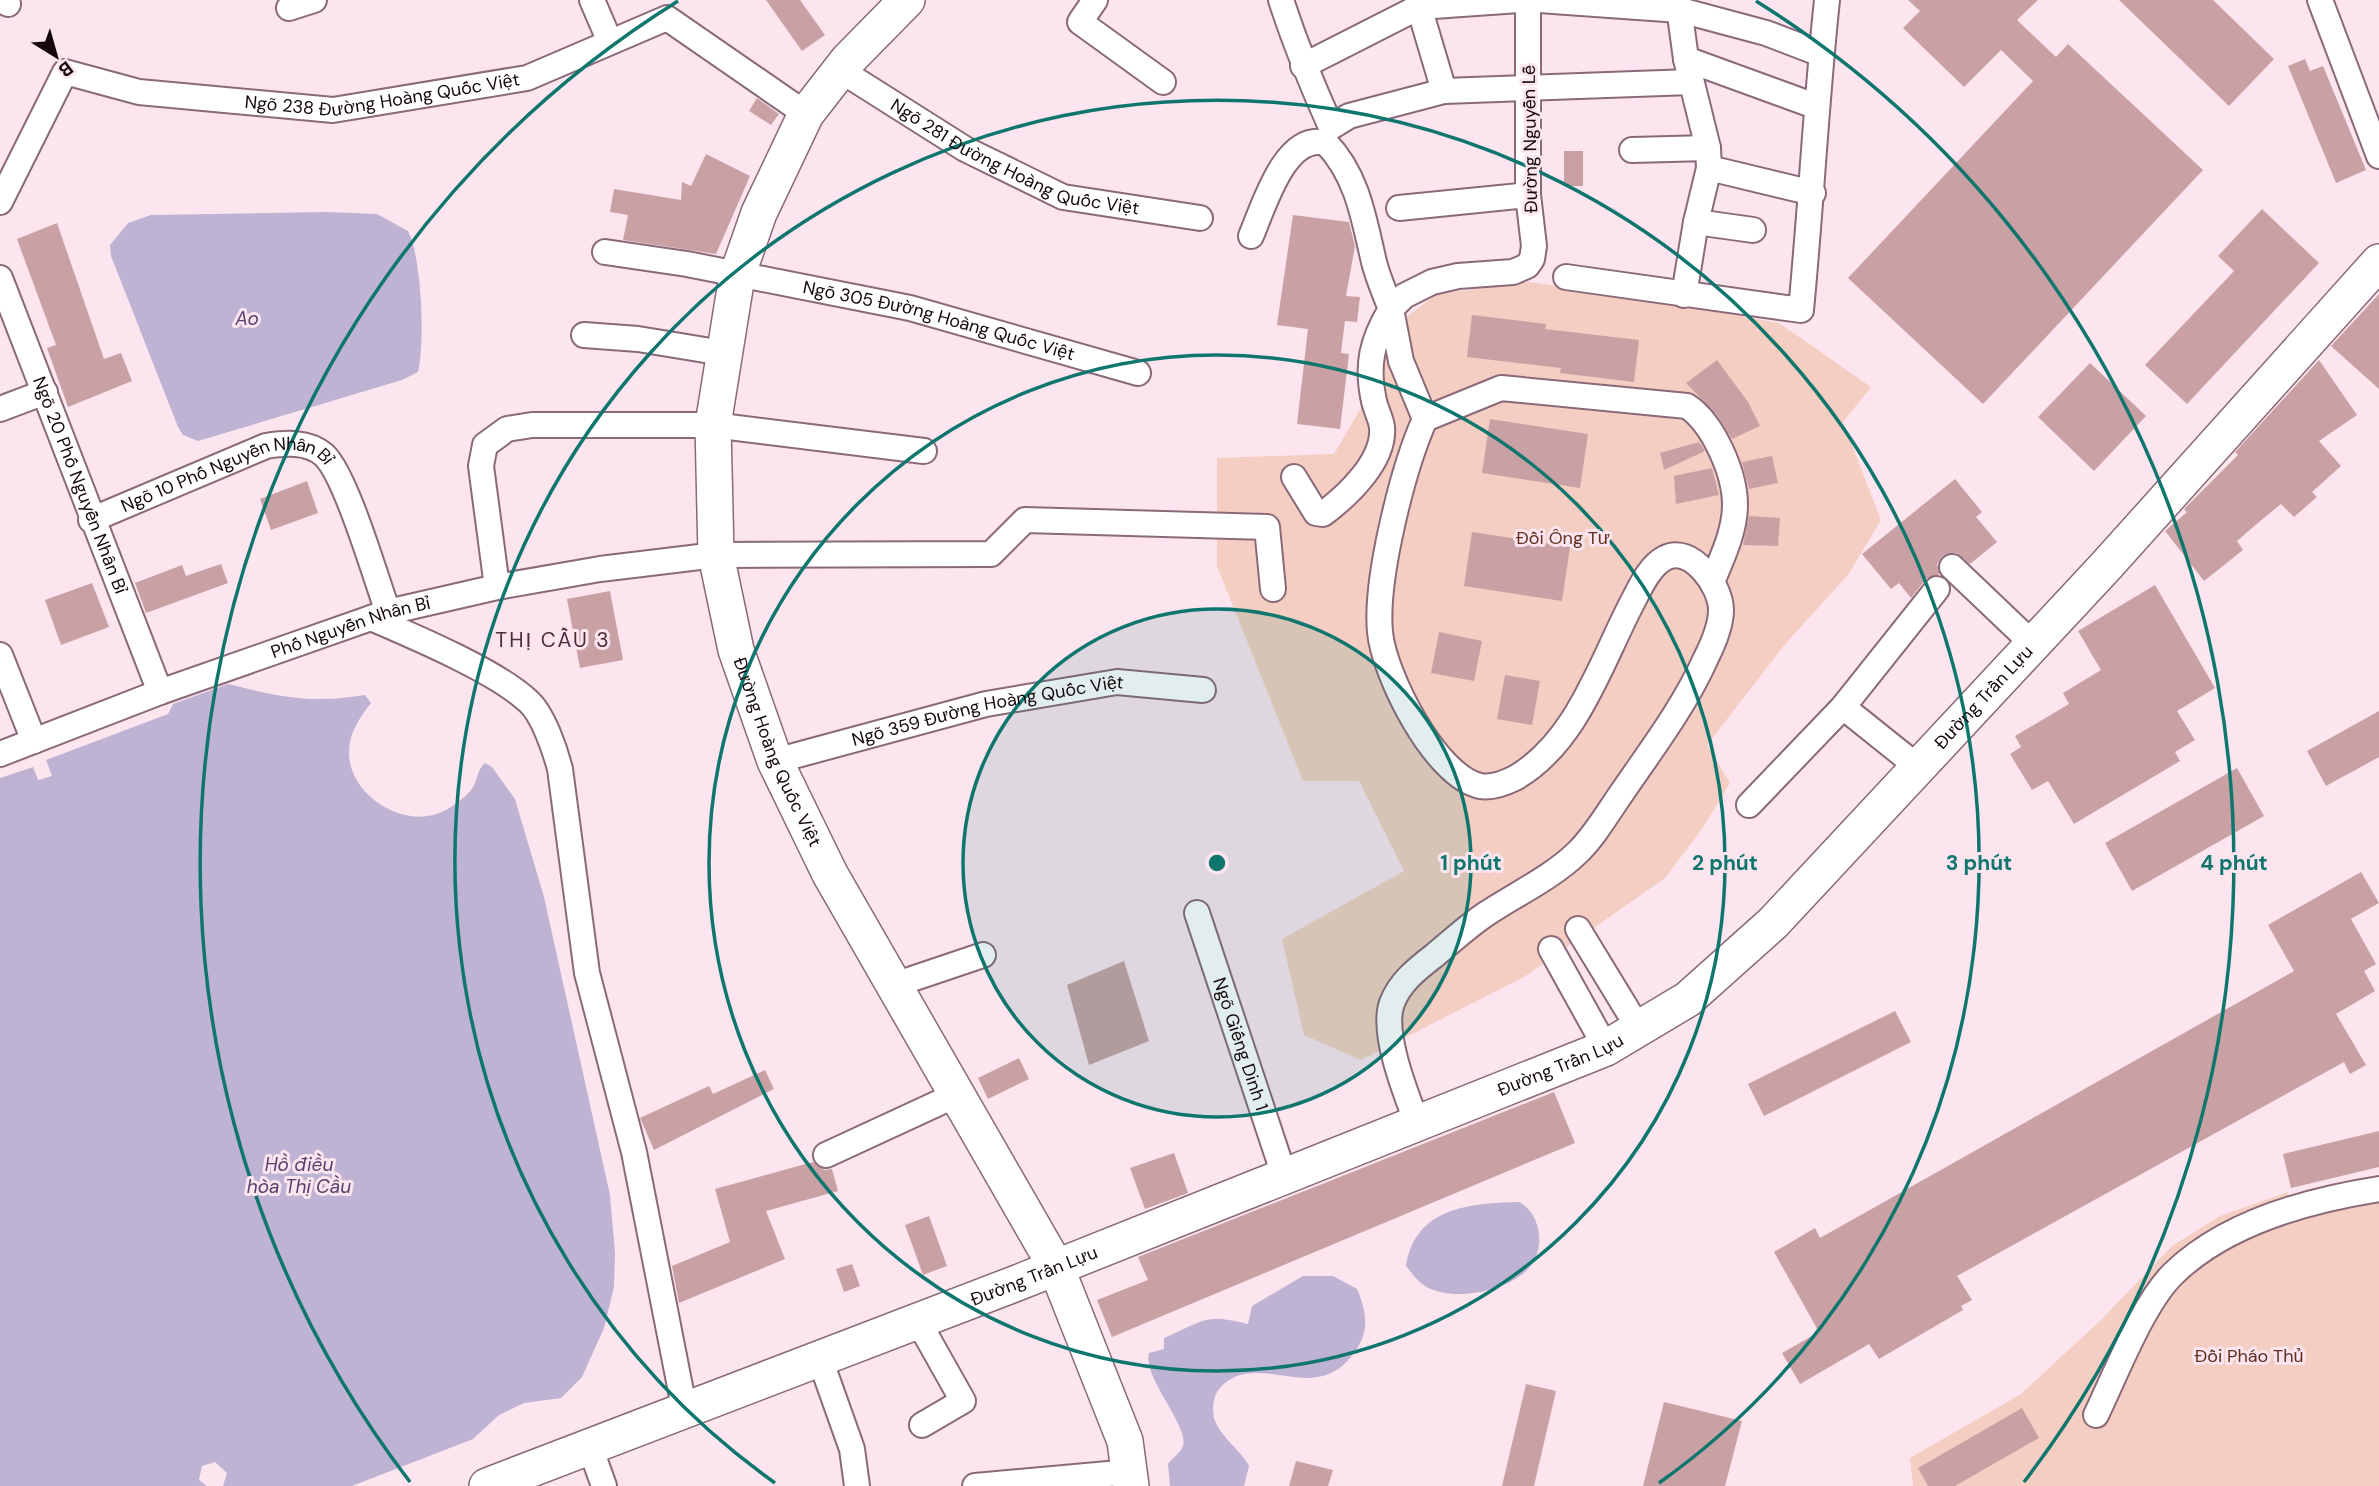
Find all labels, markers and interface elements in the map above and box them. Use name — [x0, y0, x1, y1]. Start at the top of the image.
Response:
north arrow — [21, 21, 91, 91]
text: B — [54, 56, 78, 83]
street label: Đường Nguyễn Lễ — [1517, 65, 1543, 213]
street label: Ngõ 238 Đường Hoàng Quốc Việt — [244, 67, 521, 122]
street label: Ngõ 281 Đường Hoàng Quốc Việt — [886, 93, 1141, 221]
street label: Ngõ 305 Đường Hoàng Quốc Việt — [801, 275, 1077, 366]
water label: Ao — [234, 306, 259, 331]
street label: Ngõ 20 Phố Nguyễn Nhân Bỉ — [27, 373, 133, 597]
street label: Ngõ 10 Phố Nguyễn Nhân Bỉ — [117, 432, 340, 518]
park label: Đồi Ông Tư — [1516, 526, 1610, 550]
street label: Phố Nguyễn Nhân Bỉ — [268, 591, 433, 664]
district label: THỊ CẦU 3 — [495, 626, 611, 654]
street label: Đường Trần Lựu — [1929, 640, 2038, 755]
street label: Đường Hoàng Quốc Việt — [727, 654, 827, 851]
street label: Ngõ 359 Đường Hoàng Quốc Việt — [849, 670, 1125, 752]
text: 1 phút — [1440, 849, 1502, 877]
text: 2 phút — [1692, 849, 1758, 877]
text: 3 phút — [1946, 849, 2012, 877]
text: 4 phút — [2200, 849, 2268, 877]
centre of rings — [1205, 851, 1229, 875]
street label: Ngõ Giếng Dinh 1 — [1207, 974, 1274, 1114]
street label: Đường Trần Lựu — [1494, 1028, 1628, 1102]
water label: Hồ điều hòa Thị Cầu — [247, 1152, 351, 1199]
street label: Đường Trần Lựu — [967, 1240, 1101, 1312]
park label: Đồi Pháo Thủ — [2194, 1344, 2304, 1368]

